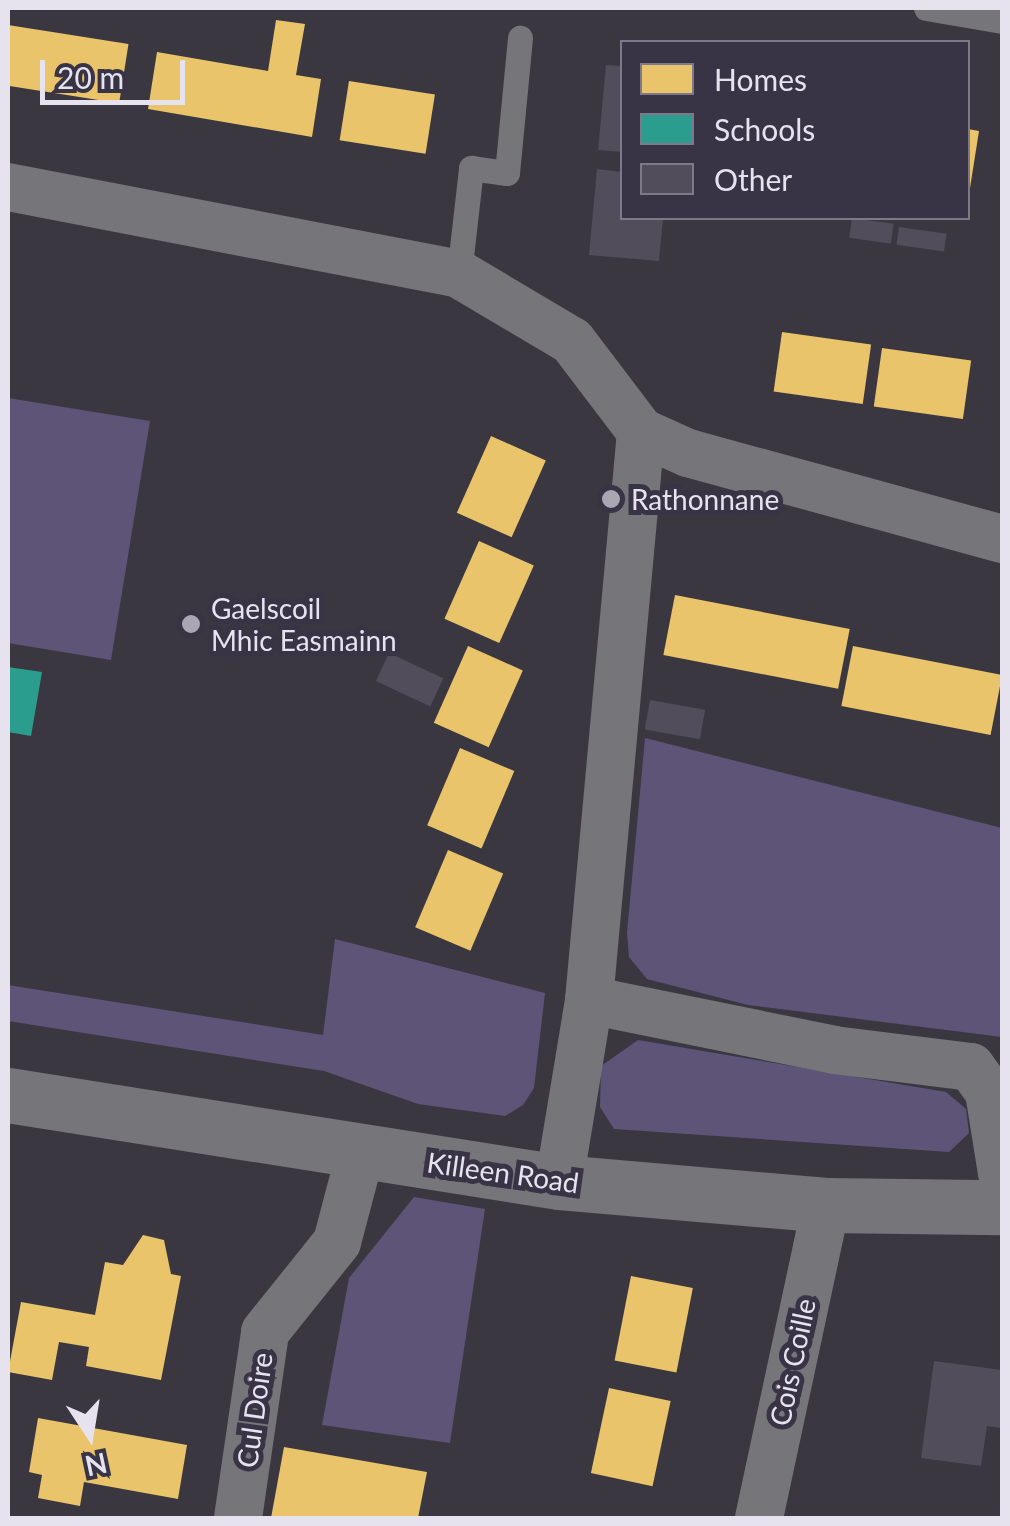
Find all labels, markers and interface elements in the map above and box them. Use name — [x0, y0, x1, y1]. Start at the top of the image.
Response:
scale bar — [45, 40, 190, 102]
legend — [620, 40, 970, 220]
text: 20 m — [57, 59, 124, 95]
text: Homes — [714, 61, 807, 97]
text: Schools — [714, 111, 815, 147]
text: Other — [714, 161, 792, 197]
place label: Rathonnane — [631, 482, 779, 516]
marker: Rathonnane — [600, 488, 622, 510]
place label: Gaelscoil Mhic Easmainn — [211, 591, 397, 657]
marker: Gaelscoil Mhic Easmainn — [180, 613, 202, 635]
street label: Killeen Road — [425, 1145, 581, 1199]
street label: Cois Coille — [762, 1295, 822, 1429]
street label: Cul Doire — [229, 1350, 279, 1470]
north arrow — [40, 1386, 140, 1486]
text: N — [82, 1446, 110, 1484]

